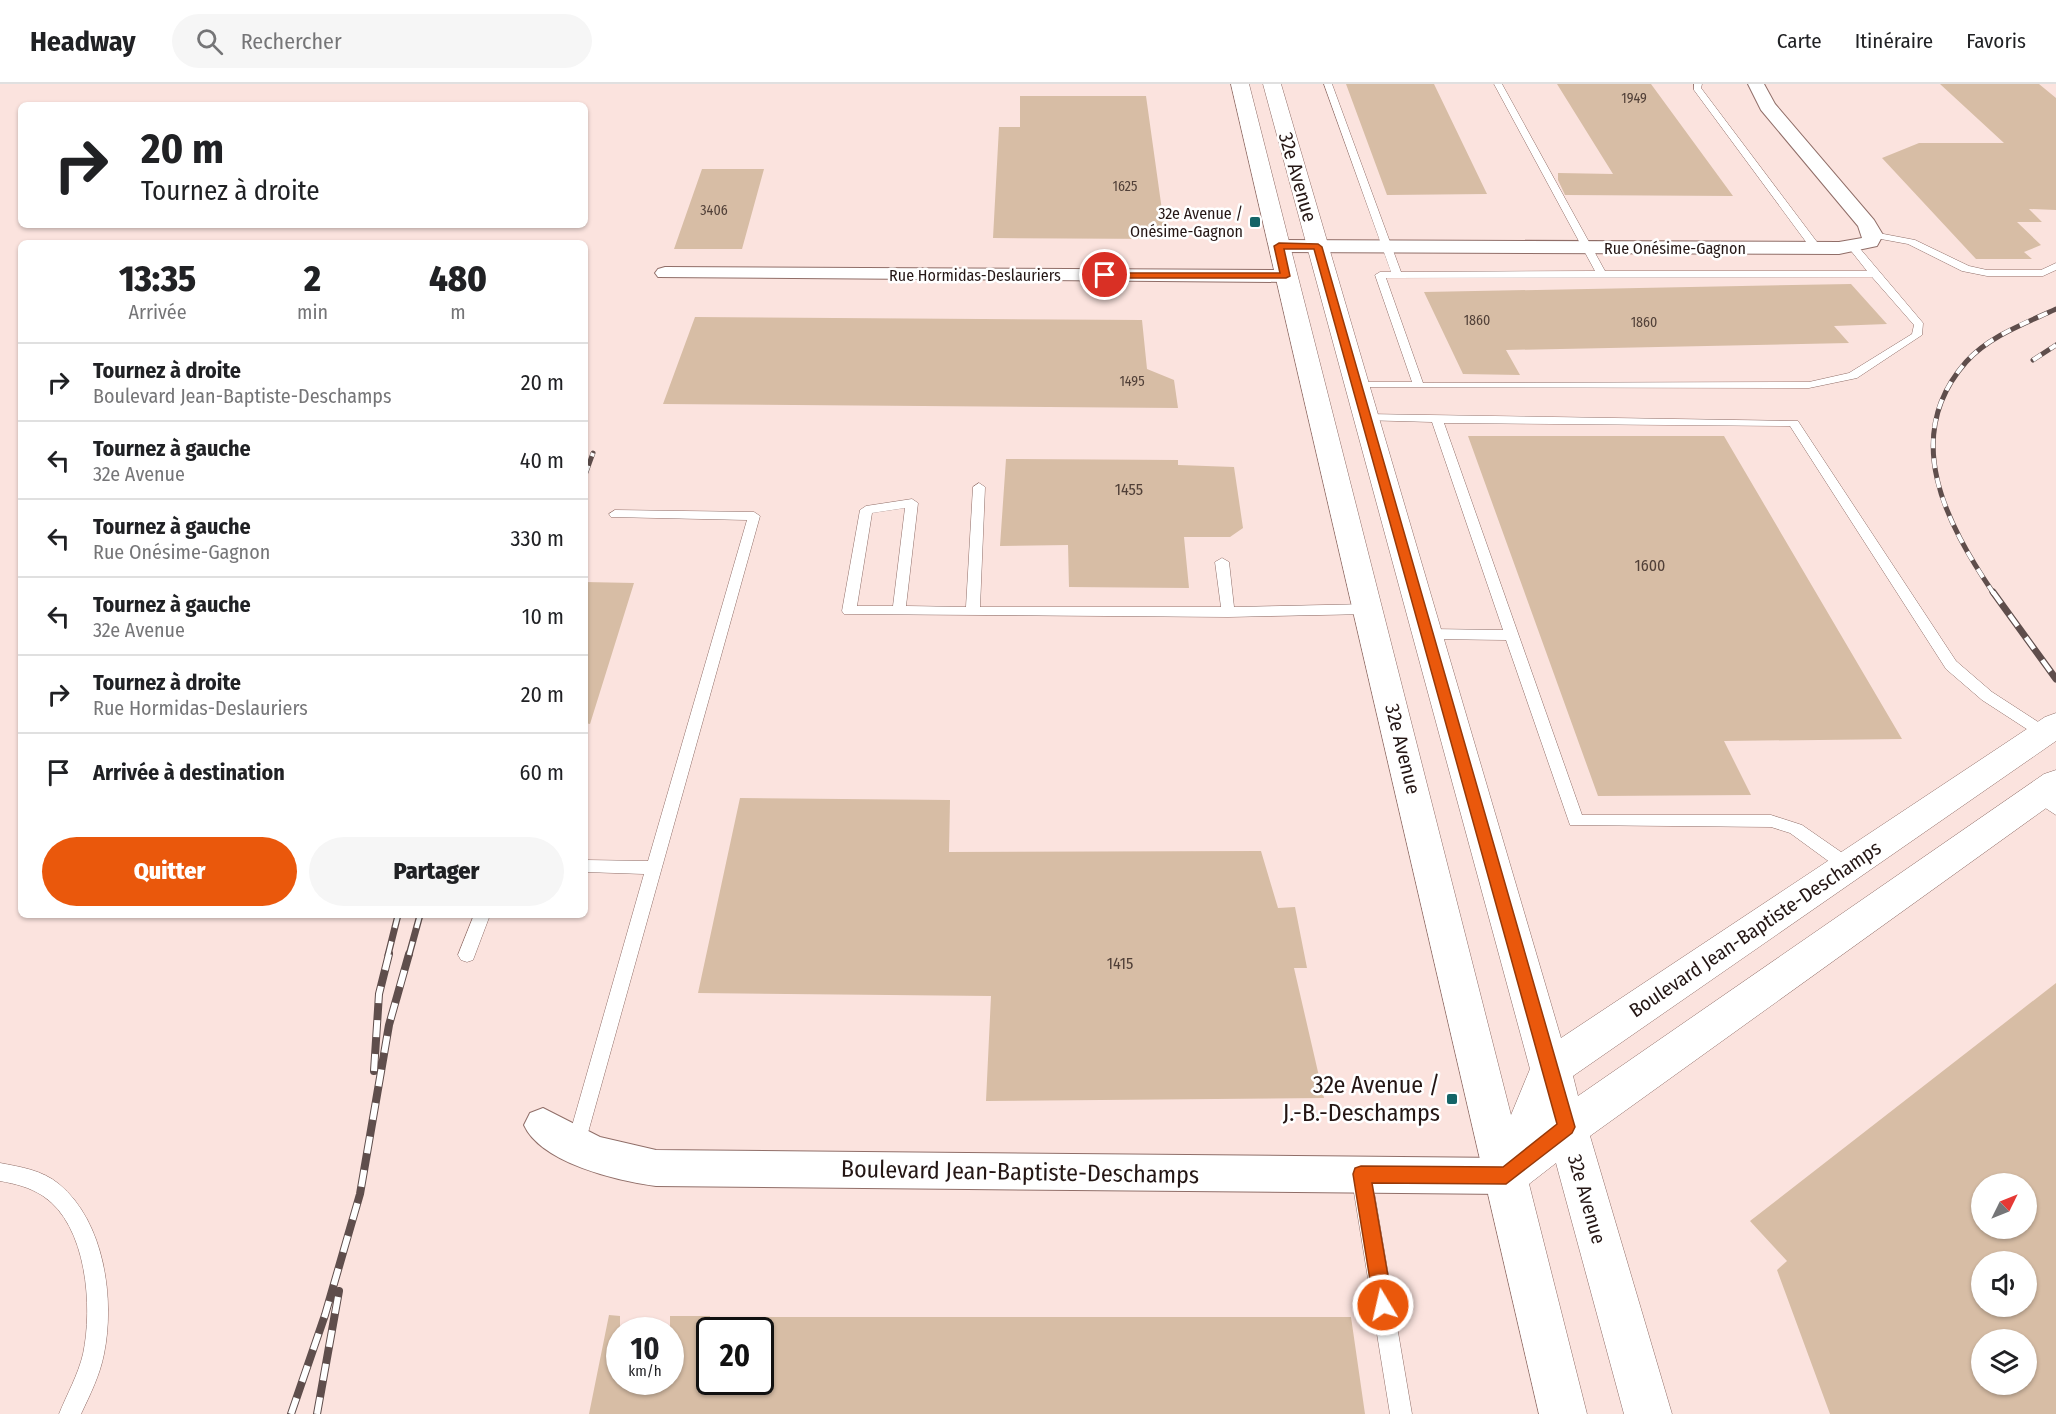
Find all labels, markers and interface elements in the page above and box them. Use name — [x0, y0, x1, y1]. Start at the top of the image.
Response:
search box — [172, 14, 592, 68]
text: Headway — [30, 25, 136, 58]
icon: search — [193, 25, 226, 58]
text: Rechercher — [241, 28, 342, 55]
text: Carte — [1777, 28, 1822, 54]
text: Itinéraire — [1855, 28, 1933, 54]
text: Favoris — [1966, 28, 2026, 54]
house number: 1949 — [1621, 90, 1647, 107]
text: 20 m — [141, 124, 224, 174]
icon: right — [42, 126, 120, 204]
street label: 32e Avenue — [1274, 129, 1322, 225]
text: Tournez à droite — [141, 175, 320, 207]
house number: 1625 — [1113, 178, 1137, 195]
house number: 3406 — [700, 202, 728, 219]
place label: 32e Avenue / Onésime-Gagnon — [1130, 204, 1243, 241]
marker: 32e Avenue / Onésime-Gagnon — [1248, 215, 1262, 229]
street label: Rue Onésime-Gagnon — [1604, 239, 1746, 258]
pin — [1079, 249, 1130, 300]
text: 13:35 — [119, 257, 196, 301]
text: 2 — [304, 257, 321, 301]
text: 480 — [429, 257, 487, 301]
icon: arrive — [1088, 258, 1121, 291]
street label: Rue Hormidas-Deslauriers — [889, 266, 1061, 285]
text: Arrivée — [128, 300, 187, 324]
text: min — [297, 300, 328, 324]
text: m — [450, 300, 466, 324]
house number: 1860 — [1464, 312, 1490, 329]
house number: 1860 — [1631, 314, 1657, 331]
text: Tournez à droite — [93, 357, 241, 384]
icon: right — [42, 366, 75, 399]
text: 20 m — [521, 369, 564, 396]
house number: 1495 — [1119, 373, 1145, 390]
text: Boulevard Jean-Baptiste-Deschamps — [93, 384, 392, 408]
text: Tournez à gauche — [93, 435, 251, 462]
icon: left — [42, 444, 75, 477]
text: 40 m — [520, 447, 564, 474]
text: 32e Avenue — [93, 462, 185, 486]
house number: 1455 — [1115, 480, 1143, 499]
text: Tournez à gauche — [93, 513, 251, 540]
icon: left — [42, 522, 75, 555]
text: 330 m — [511, 525, 564, 552]
text: Rue Onésime-Gagnon — [93, 540, 270, 564]
house number: 1600 — [1635, 556, 1665, 575]
text: Tournez à gauche — [93, 591, 251, 618]
icon: left — [42, 600, 75, 633]
text: 10 m — [522, 603, 564, 630]
text: 32e Avenue — [93, 618, 185, 642]
text: Tournez à droite — [93, 669, 241, 696]
icon: right — [42, 678, 75, 711]
text: 20 m — [521, 681, 564, 708]
text: Rue Hormidas-Deslauriers — [93, 696, 308, 720]
street label: 32e Avenue — [1380, 701, 1426, 797]
icon: arrive — [42, 756, 75, 789]
text: Arrivée à destination — [93, 759, 285, 786]
text: 60 m — [520, 759, 564, 786]
street label: Boulevard Jean-Baptiste-Deschamps — [1625, 836, 1885, 1022]
button: Quitter — [42, 837, 297, 906]
button: Partager — [309, 837, 564, 906]
house number: 1415 — [1107, 954, 1133, 973]
place label: 32e Avenue / J.-B.-Deschamps — [1283, 1071, 1440, 1127]
marker: 32e Avenue / J.-B.-Deschamps — [1445, 1092, 1459, 1106]
street label: 32e Avenue — [1563, 1151, 1611, 1247]
street label: Boulevard Jean-Baptiste-Deschamps — [841, 1155, 1199, 1189]
north arrow — [1971, 1173, 2037, 1239]
map controls — [1971, 1173, 2037, 1395]
button: sound — [1971, 1251, 2037, 1317]
position arrow — [1351, 1273, 1415, 1337]
speed limit sign: 20 — [696, 1317, 774, 1395]
button: layers — [1971, 1329, 2037, 1395]
text: 10 — [630, 1331, 660, 1367]
text: km/h — [628, 1362, 662, 1380]

